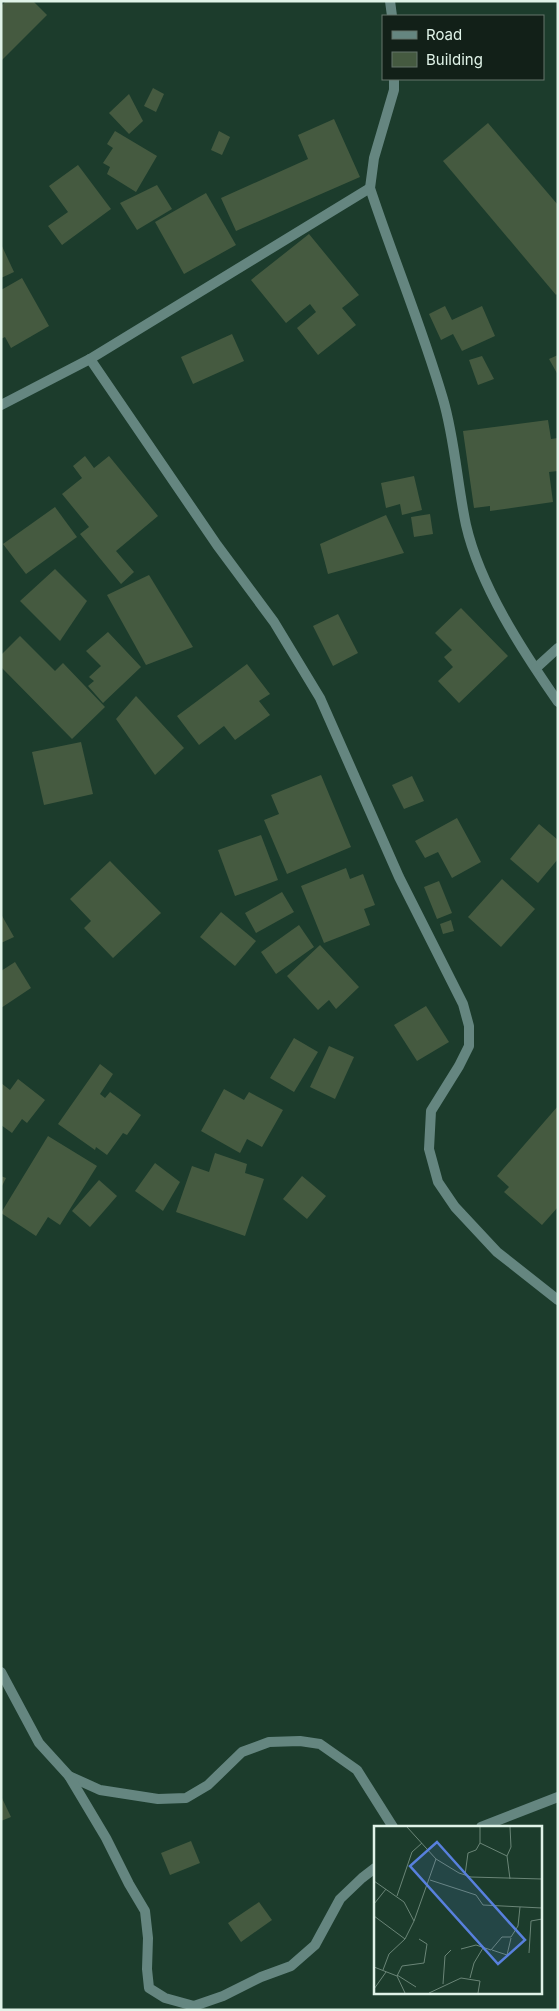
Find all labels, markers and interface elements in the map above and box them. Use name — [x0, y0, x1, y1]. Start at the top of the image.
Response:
legend — [382, 15, 544, 80]
text: Road — [426, 25, 462, 44]
text: Building — [426, 50, 483, 69]
inset map — [374, 1826, 542, 1994]

